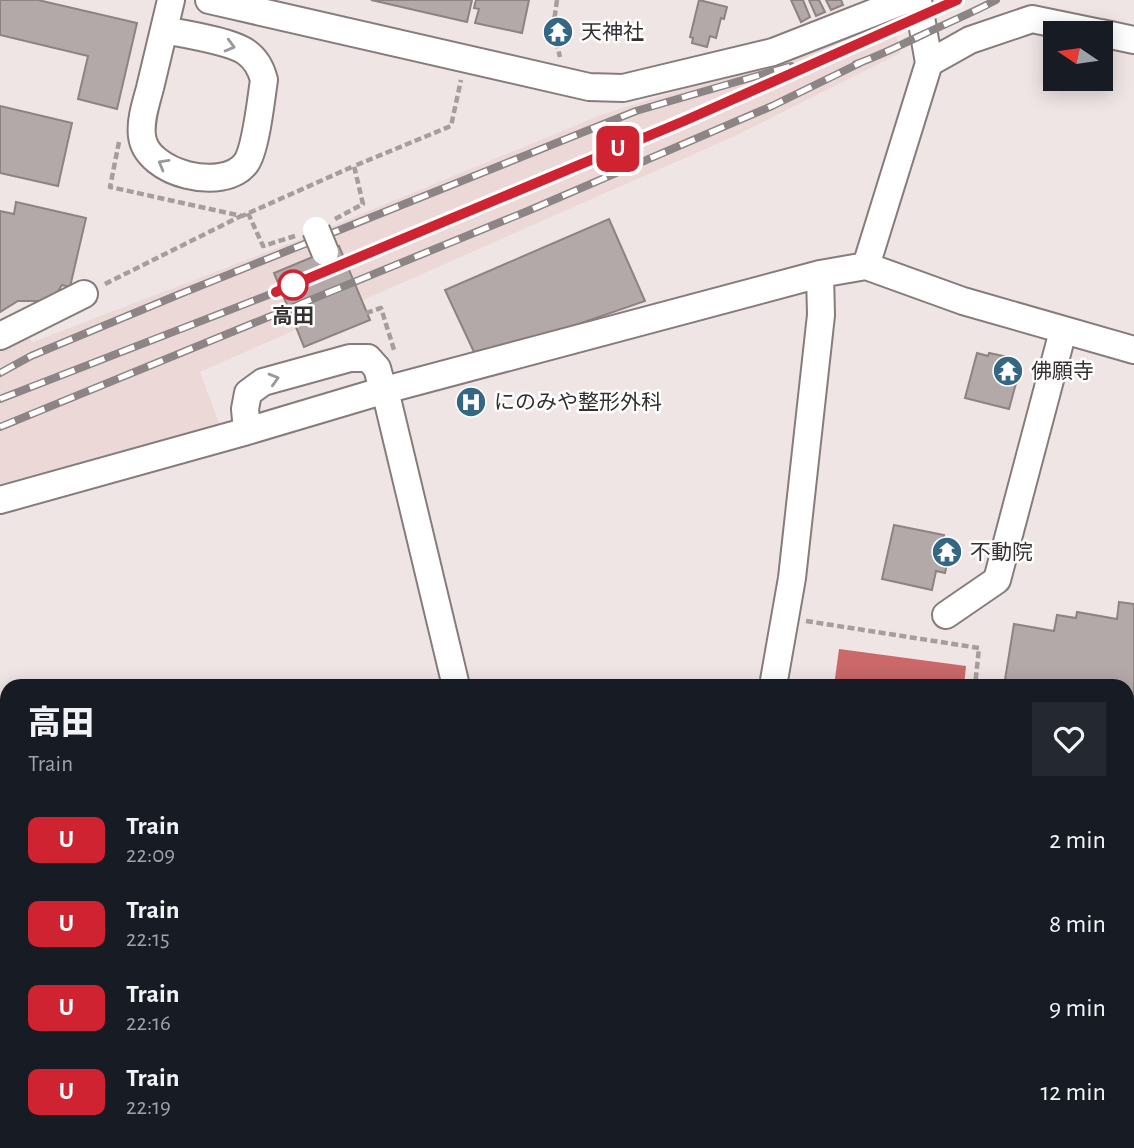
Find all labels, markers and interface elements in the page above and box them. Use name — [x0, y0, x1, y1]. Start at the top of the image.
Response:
temple icon: 天神社 — [541, 15, 575, 49]
place label: 天神社 — [581, 21, 644, 43]
north arrow — [1043, 21, 1113, 91]
map controls — [1043, 21, 1113, 91]
one-way arrow — [224, 38, 236, 52]
line badge: U — [595, 126, 641, 172]
text: U — [610, 137, 626, 161]
one-way arrow — [158, 159, 171, 172]
marker: 高田 — [278, 270, 308, 300]
place label: 高田 — [272, 305, 314, 327]
temple icon: 佛願寺 — [991, 354, 1025, 388]
place label: 佛願寺 — [1031, 360, 1094, 382]
one-way arrow — [267, 373, 279, 388]
hospital icon: にのみや整形外科 — [454, 385, 488, 419]
place label: にのみや整形外科 — [494, 391, 662, 413]
temple icon: 不動院 — [930, 535, 964, 569]
place label: 不動院 — [970, 541, 1033, 563]
button: heart — [1032, 702, 1106, 776]
text: 高田 — [28, 708, 94, 741]
text: Train — [28, 753, 73, 776]
text: Train — [126, 813, 179, 839]
text: 2 min — [1049, 827, 1106, 853]
text: U — [59, 828, 74, 852]
text: 22:09 — [126, 844, 175, 867]
text: Train — [126, 897, 179, 923]
text: 8 min — [1049, 911, 1106, 937]
text: U — [59, 912, 74, 936]
text: 22:15 — [126, 928, 170, 951]
text: Train — [126, 981, 179, 1007]
text: 9 min — [1049, 995, 1106, 1021]
text: U — [59, 996, 74, 1020]
text: 22:16 — [126, 1012, 171, 1035]
text: Train — [126, 1065, 179, 1091]
text: 12 min — [1040, 1079, 1106, 1105]
text: U — [59, 1080, 74, 1104]
text: 22:19 — [126, 1096, 171, 1119]

